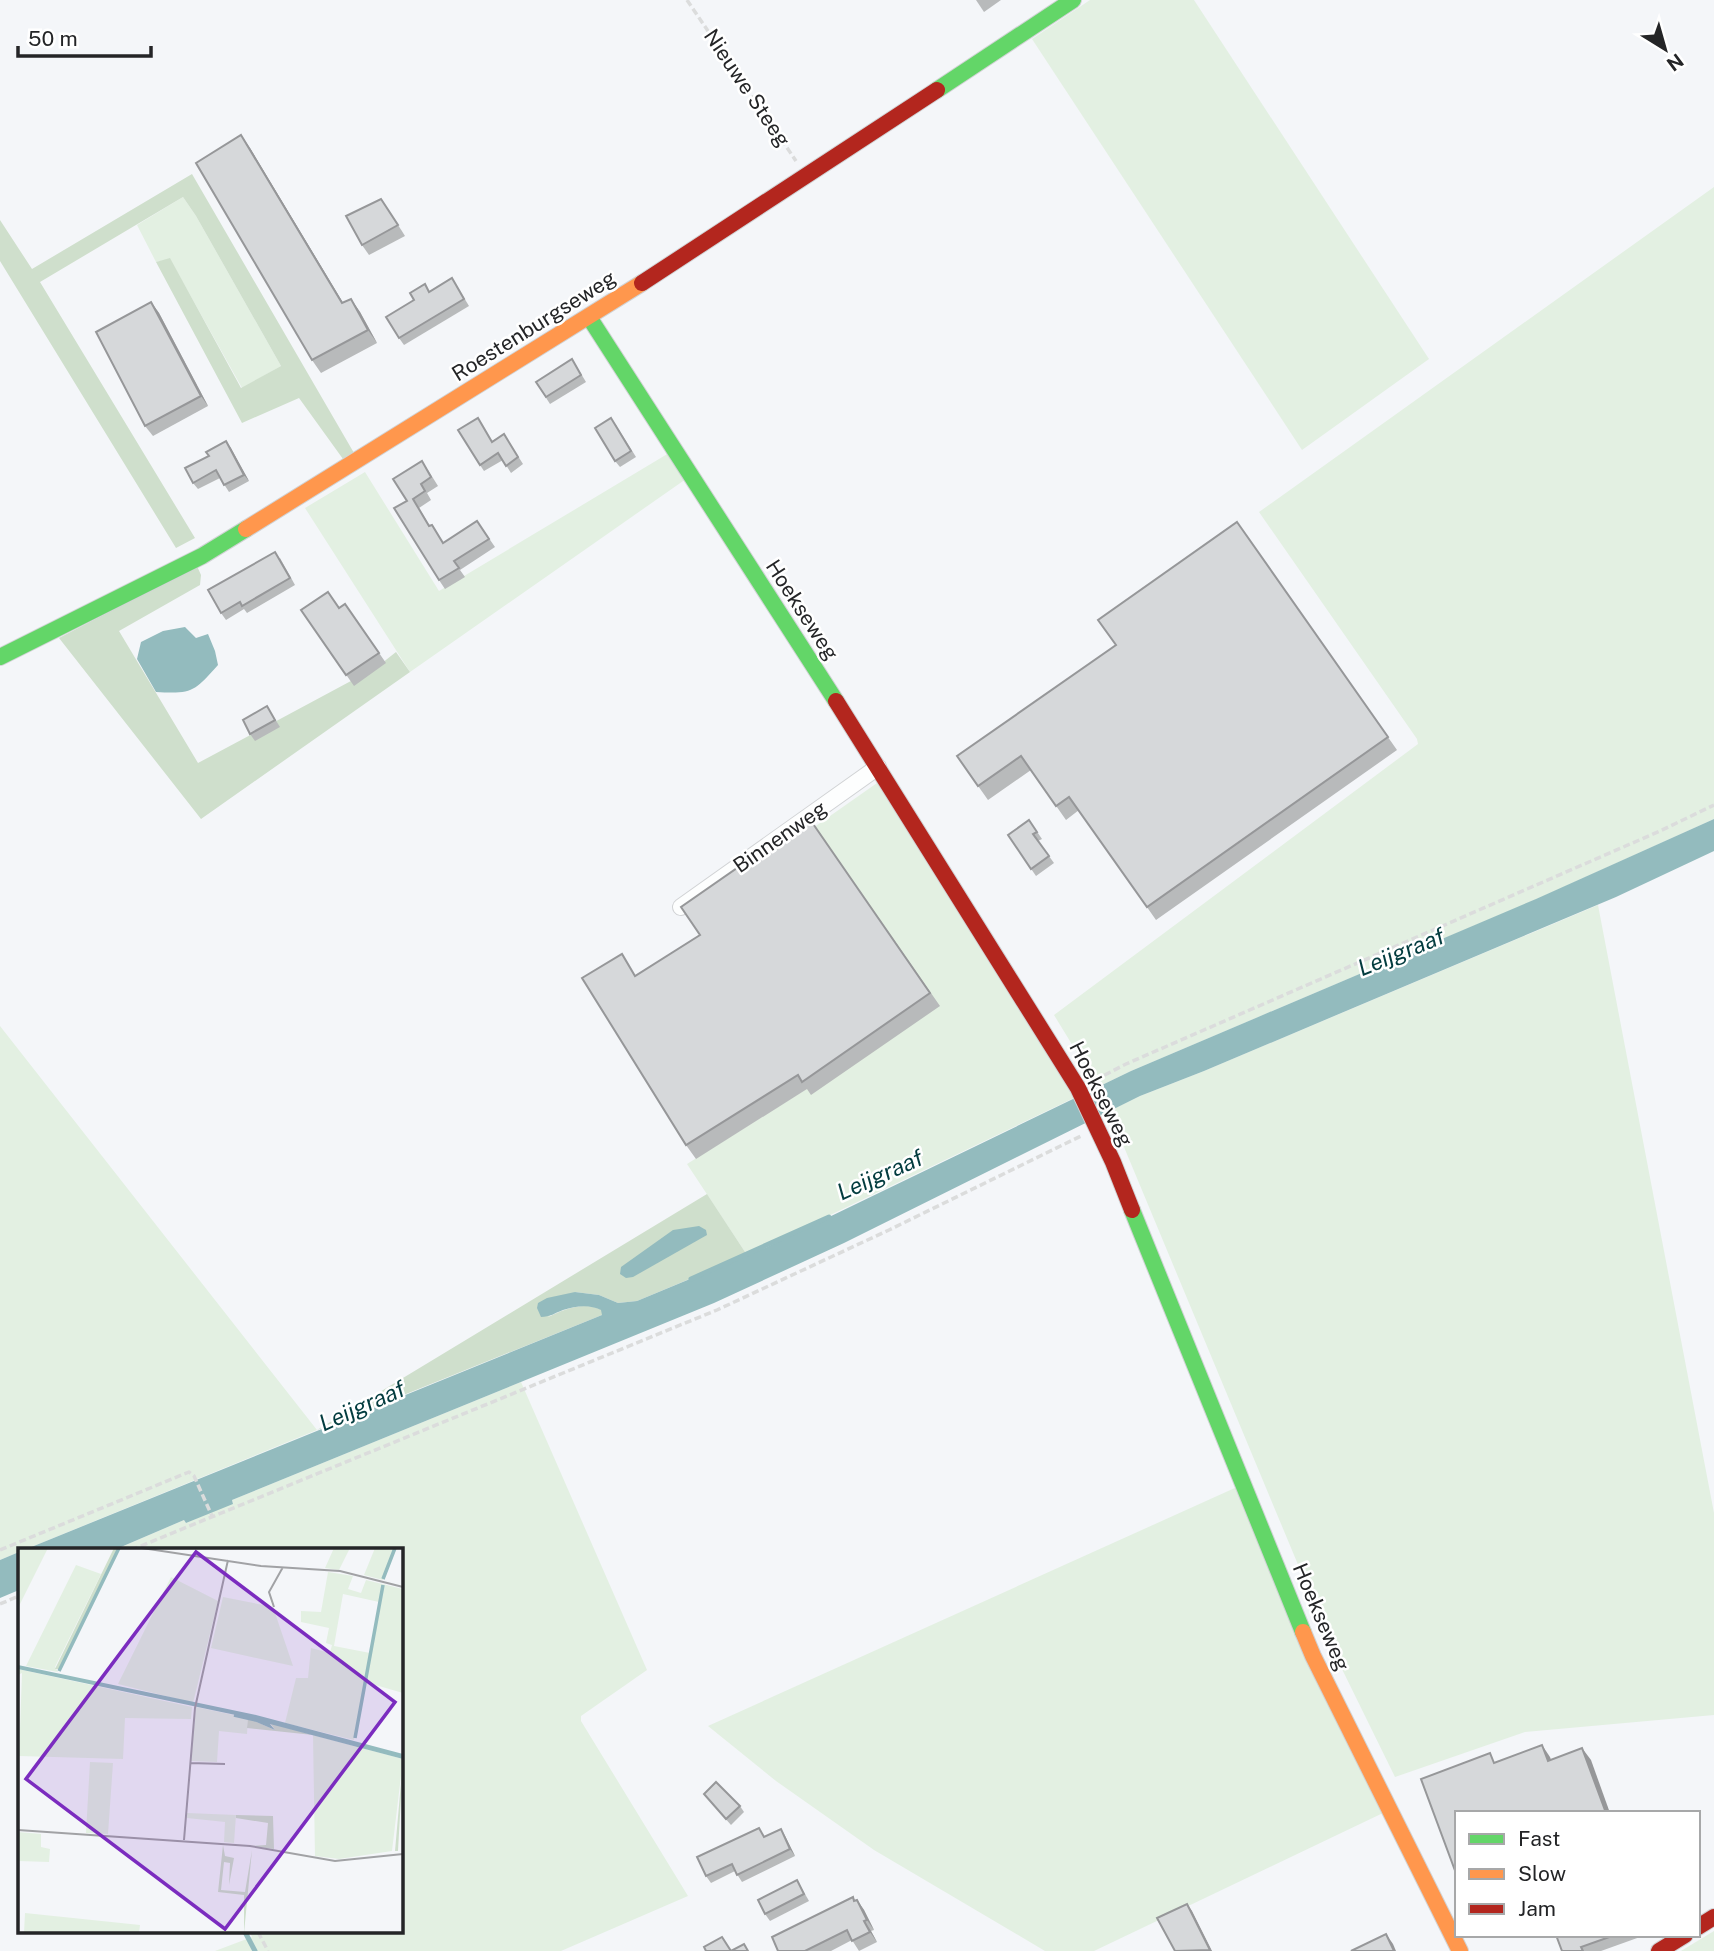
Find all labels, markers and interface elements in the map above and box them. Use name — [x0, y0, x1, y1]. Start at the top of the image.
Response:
scale bar — [18, 14, 150, 58]
north arrow — [1630, 14, 1700, 84]
street label: Nieuwe Steeg — [699, 24, 796, 151]
text: 50 m — [28, 26, 78, 51]
text: N — [1663, 49, 1688, 76]
street label: Roestenburgseweg — [447, 265, 620, 386]
street label: Hoekseweg — [761, 555, 844, 665]
street label: Binnenweg — [728, 795, 831, 878]
water label: Leijgraaf — [1353, 921, 1449, 981]
street label: Hoekseweg — [1064, 1037, 1139, 1151]
water label: Leijgraaf — [833, 1143, 928, 1205]
water label: Leijgraaf — [315, 1374, 410, 1436]
inset map — [18, 1548, 402, 1934]
street label: Hoekseweg — [1288, 1559, 1355, 1674]
legend — [1455, 1811, 1700, 1937]
text: Fast — [1518, 1826, 1560, 1851]
text: Slow — [1518, 1861, 1566, 1886]
text: Jam — [1518, 1896, 1556, 1921]

